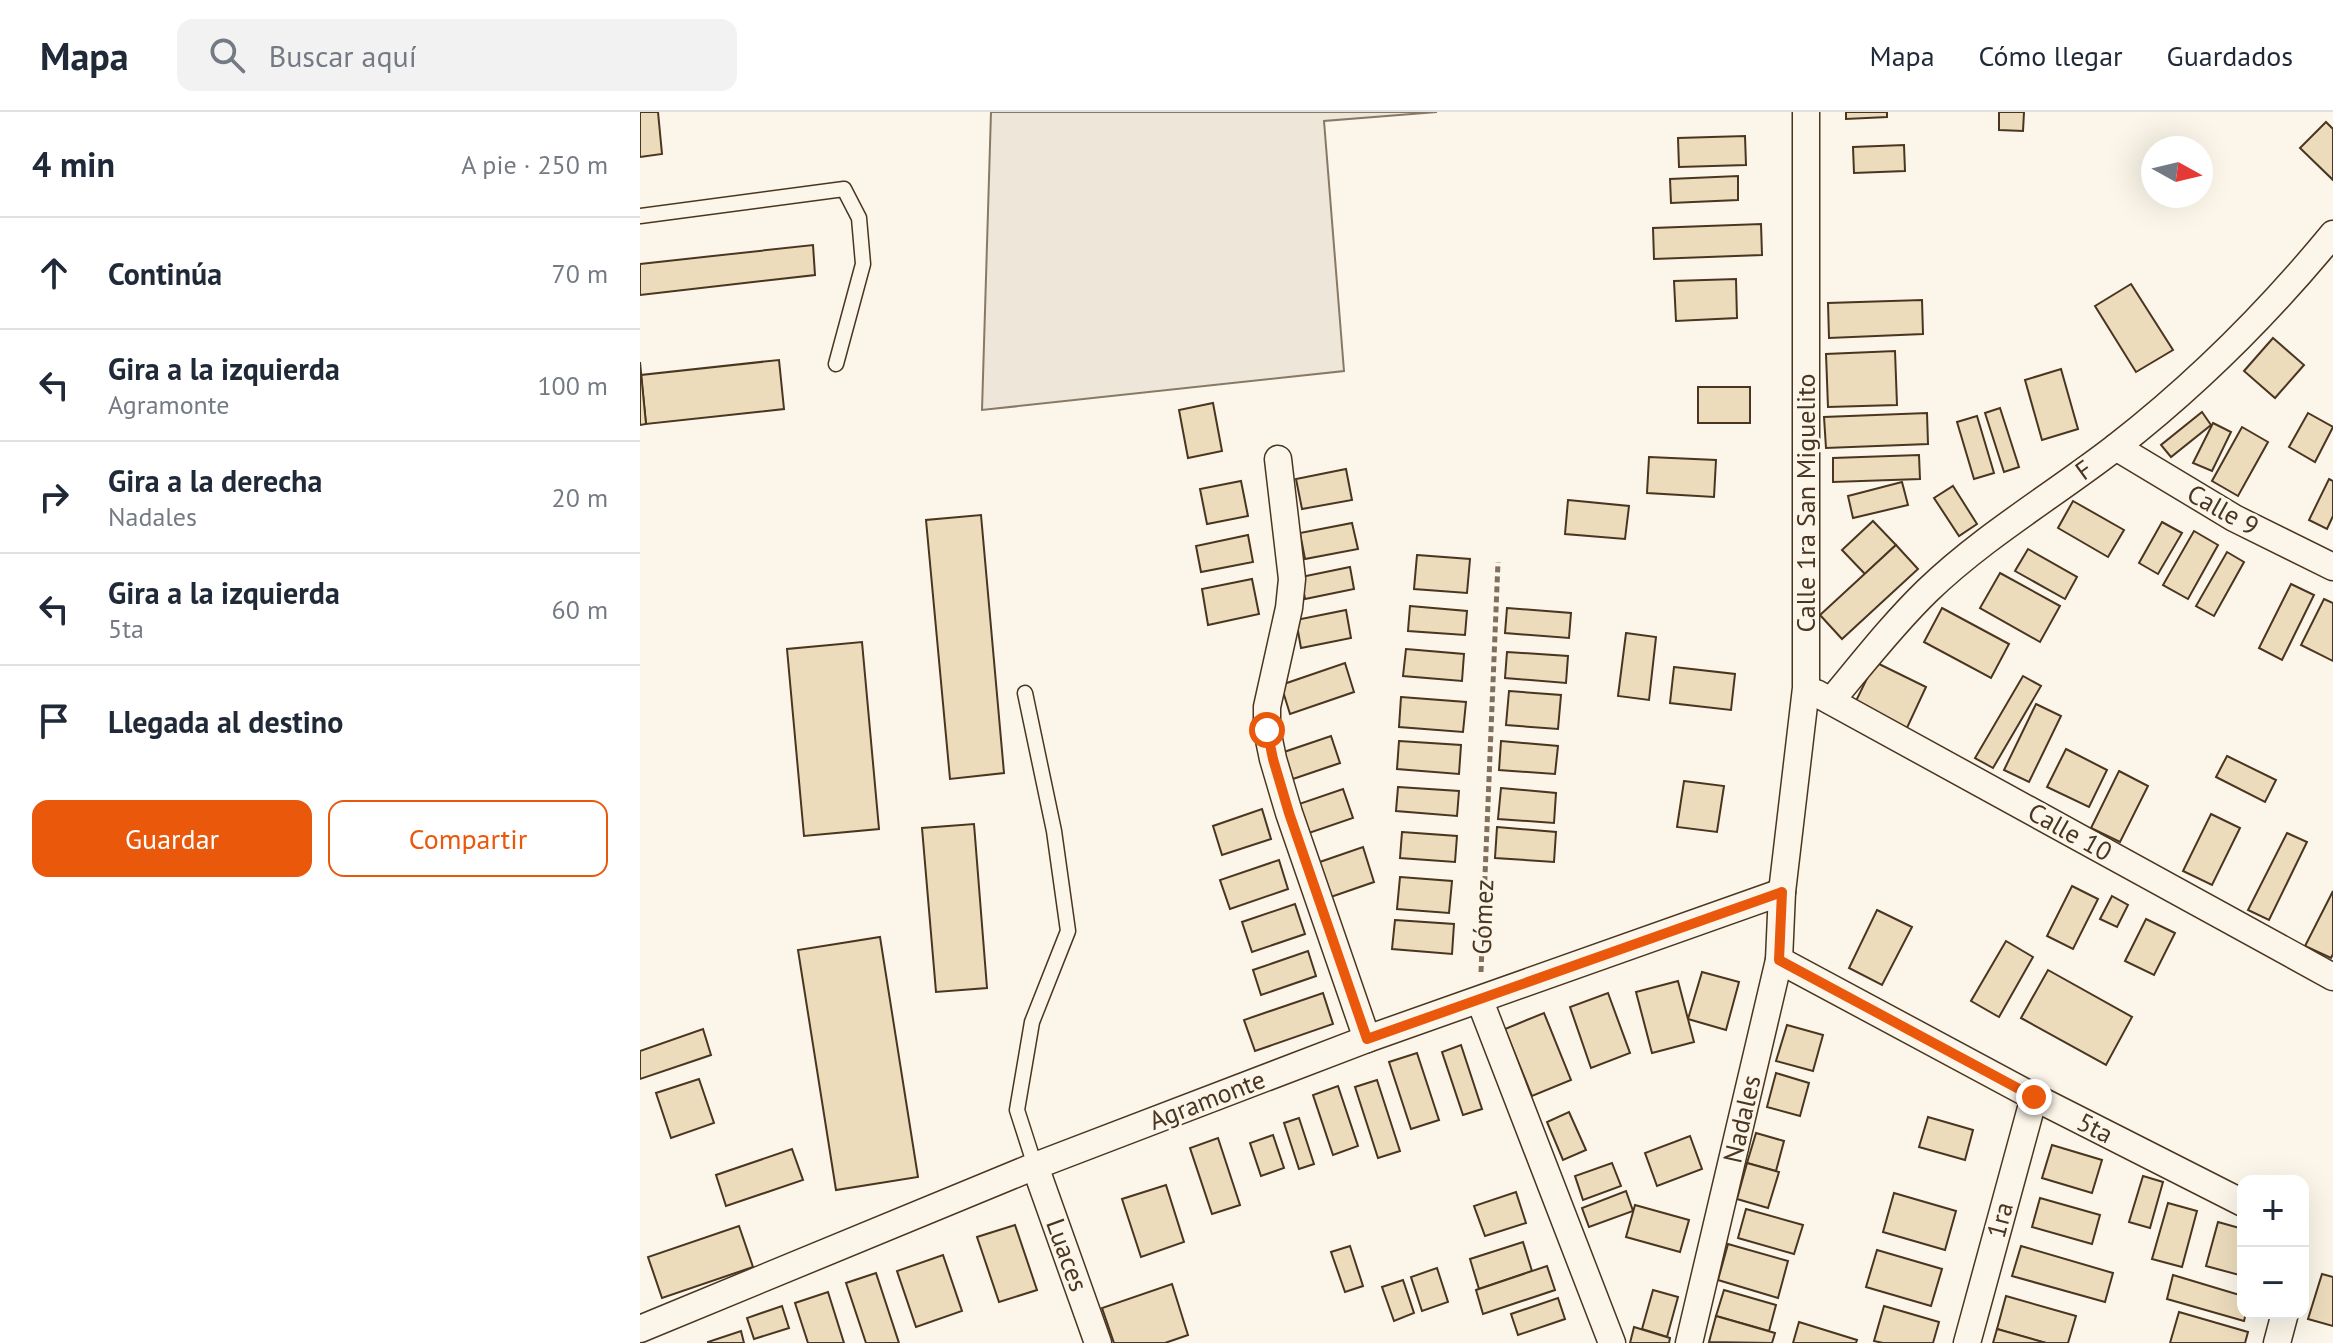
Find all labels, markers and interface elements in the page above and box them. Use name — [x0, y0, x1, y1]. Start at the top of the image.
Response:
search box — [177, 19, 737, 91]
text: Mapa — [40, 31, 129, 80]
icon: search — [205, 33, 249, 77]
text: Buscar aquí — [269, 36, 417, 75]
text: Mapa — [1870, 37, 1935, 74]
text: Cómo llegar — [1979, 37, 2123, 74]
text: Guardados — [2167, 37, 2293, 74]
north arrow — [2141, 136, 2213, 208]
text: 4 min — [32, 142, 115, 186]
text: A pie · 250 m — [461, 148, 608, 181]
icon: ahead — [32, 251, 76, 295]
text: Continúa — [108, 254, 222, 293]
text: 70 m — [552, 257, 608, 290]
text: Gira a la izquierda — [108, 349, 340, 388]
icon: left — [32, 363, 76, 407]
text: 100 m — [537, 369, 608, 402]
street label: Calle 1ra San Miguelito — [1789, 373, 1822, 633]
text: Agramonte — [108, 388, 230, 421]
street label: F — [2069, 452, 2099, 487]
text: Gira a la derecha — [108, 461, 322, 500]
icon: right — [32, 475, 76, 519]
street label: Calle 9 — [2182, 477, 2265, 543]
text: 20 m — [552, 481, 608, 514]
text: Nadales — [108, 500, 197, 533]
text: Gira a la izquierda — [108, 573, 340, 612]
icon: left — [32, 587, 76, 631]
text: 60 m — [552, 593, 608, 626]
text: 5ta — [108, 612, 144, 645]
icon: arrive — [32, 699, 76, 743]
text: Llegada al destino — [108, 702, 343, 741]
route start — [1249, 712, 1285, 748]
street label: Calle 10 — [2022, 795, 2118, 868]
button: Guardar — [32, 800, 312, 877]
button: Compartir — [328, 800, 608, 877]
street label: Gómez — [1465, 879, 1500, 955]
street label: Agramonte — [1144, 1062, 1269, 1137]
street label: Nadales — [1715, 1072, 1768, 1166]
route end — [2016, 1079, 2052, 1115]
street label: 5ta — [2072, 1105, 2119, 1150]
map controls — [2237, 1175, 2309, 1319]
button: + — [2237, 1175, 2309, 1247]
street label: 1ra — [1979, 1198, 2020, 1241]
street label: Luaces — [1039, 1214, 1096, 1296]
button: − — [2237, 1247, 2309, 1319]

